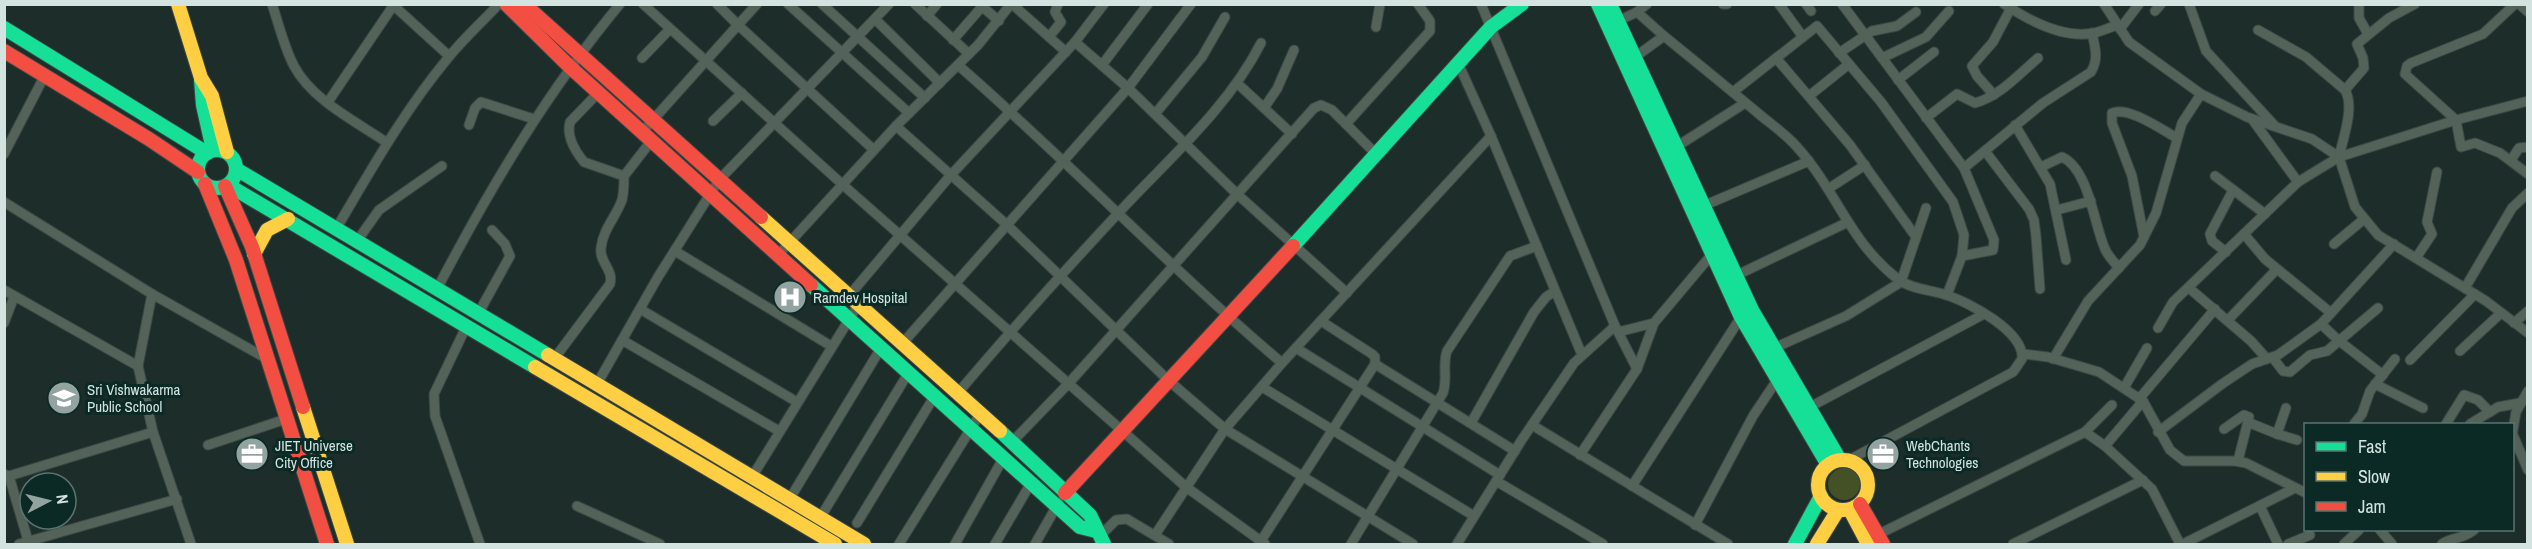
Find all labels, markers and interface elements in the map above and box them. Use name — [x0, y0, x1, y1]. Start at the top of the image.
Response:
hospital icon: Ramdev Hospital — [772, 279, 808, 315]
place label: Ramdev Hospital — [813, 287, 907, 308]
place label: Sri Vishwakarma Public School — [87, 379, 181, 417]
school or university icon: Sri Vishwakarma Public School — [46, 380, 82, 416]
legend — [2304, 423, 2514, 531]
text: Fast — [2358, 434, 2386, 459]
place label: JIET Universe City Office — [275, 435, 353, 473]
place label: WebChants Technologies — [1906, 435, 1978, 473]
office icon: JIET Universe City Office — [234, 436, 270, 472]
office icon: WebChants Technologies — [1865, 436, 1901, 472]
text: Slow — [2358, 464, 2390, 489]
north arrow — [18, 471, 78, 531]
text: N — [51, 493, 74, 505]
text: Jam — [2358, 494, 2386, 519]

